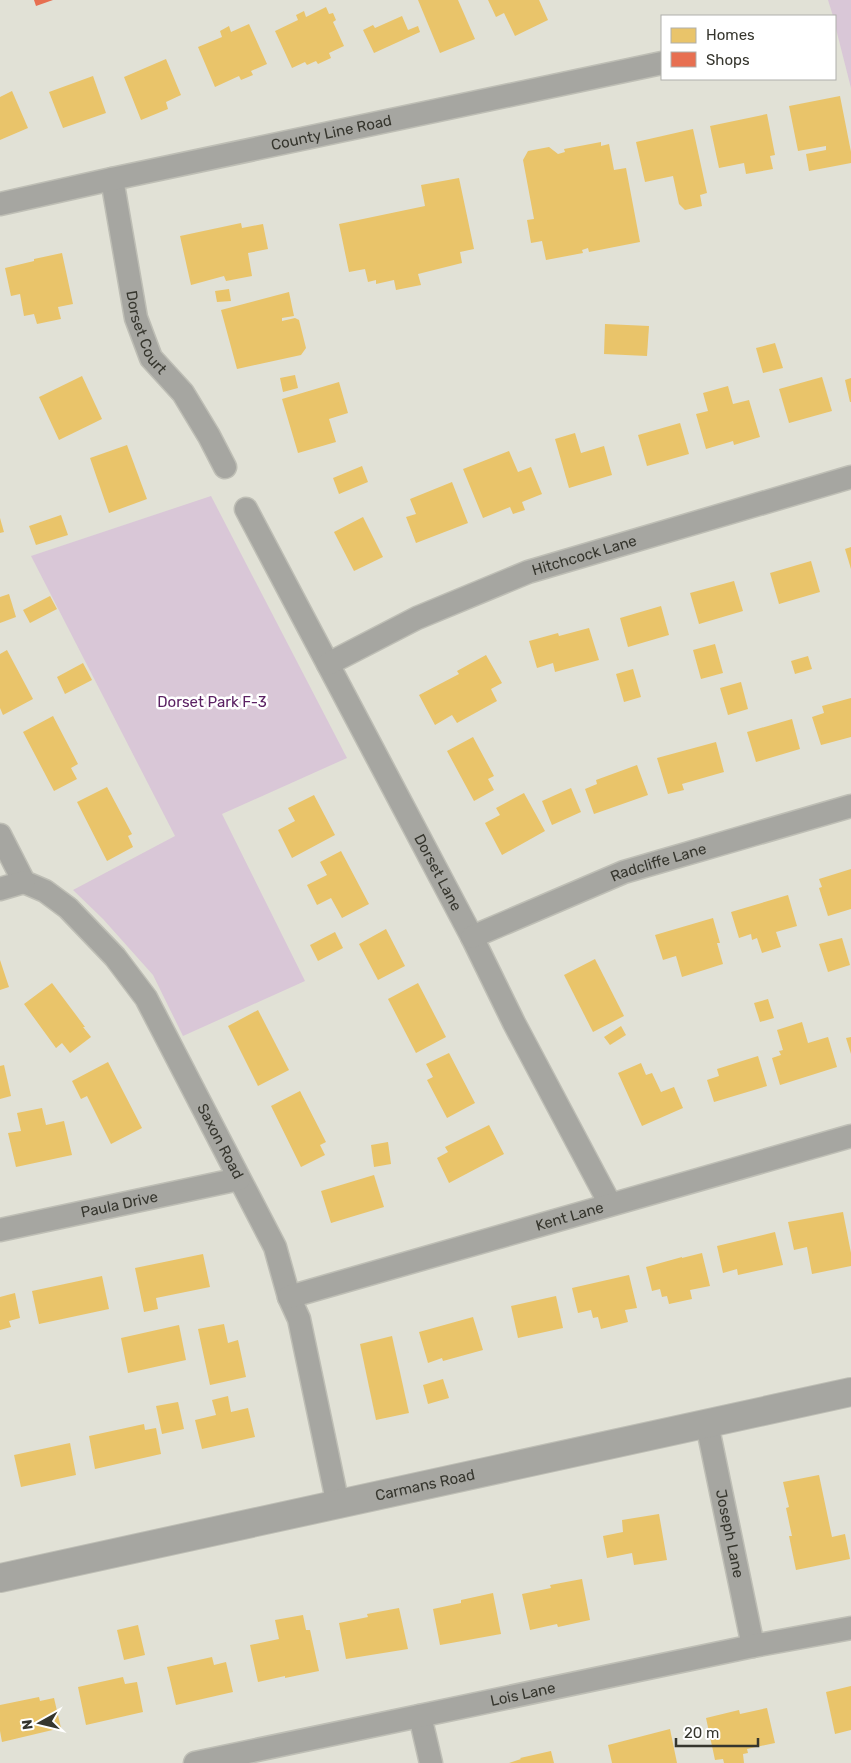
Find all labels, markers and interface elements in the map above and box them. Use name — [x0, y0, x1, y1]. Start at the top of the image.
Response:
legend — [661, 15, 836, 80]
text: Homes — [706, 26, 755, 44]
text: Shops — [706, 51, 750, 69]
street label: County Line Road — [269, 111, 393, 154]
street label: Dorset Court — [122, 289, 171, 378]
street label: Hitchcock Lane — [530, 532, 639, 579]
park label: Dorset Park F-3 — [157, 693, 267, 711]
street label: Dorset Lane — [410, 831, 466, 914]
street label: Radcliffe Lane — [608, 840, 708, 886]
street label: Saxon Road — [193, 1101, 247, 1182]
street label: Paula Drive — [79, 1188, 160, 1222]
street label: Kent Lane — [534, 1198, 606, 1235]
street label: Carmans Road — [373, 1465, 477, 1505]
street label: Joseph Lane — [712, 1488, 748, 1580]
street label: Lois Lane — [489, 1679, 557, 1710]
north arrow — [15, 1698, 65, 1748]
scale bar — [676, 1716, 758, 1748]
text: N — [19, 1719, 37, 1731]
text: 20 m — [684, 1724, 719, 1742]

